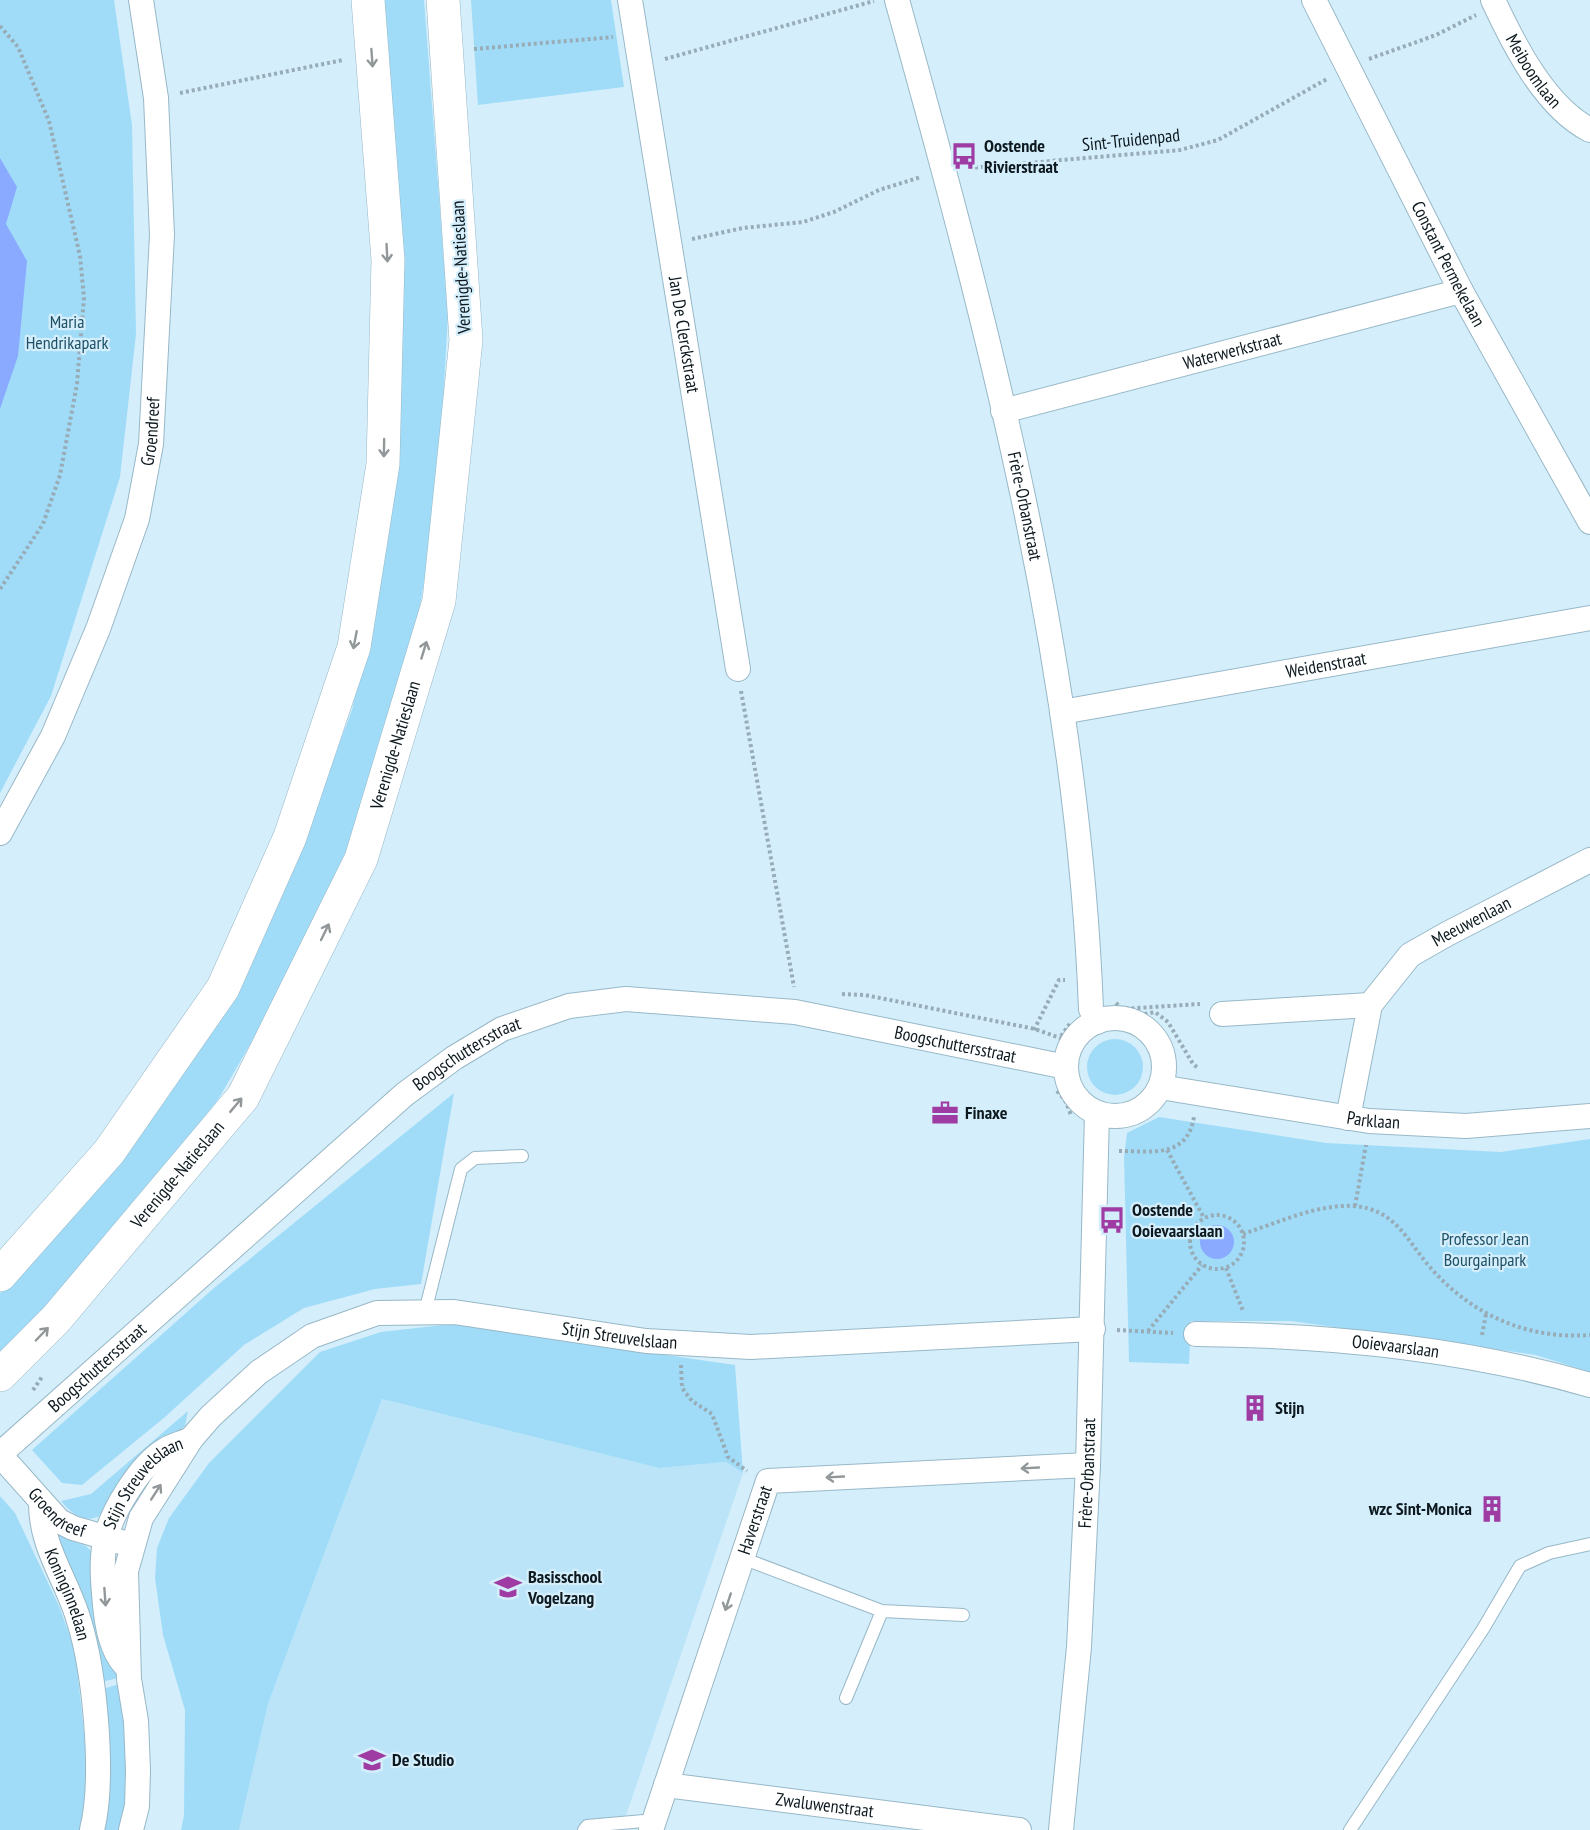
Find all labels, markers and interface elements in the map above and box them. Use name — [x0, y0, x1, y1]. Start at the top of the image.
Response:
street label: Meiboomlaan — [1501, 30, 1567, 113]
one-way arrow — [367, 48, 378, 68]
street label: Sint-Truidenpad — [1081, 123, 1181, 156]
place label: Oostende Rivierstraat — [984, 134, 1059, 178]
bus stop icon: Oostende Rivierstraat — [949, 141, 979, 171]
street label: Constant Permekelaan — [1406, 197, 1491, 331]
street label: Verenigde-Natieslaan — [446, 200, 476, 335]
one-way arrow — [382, 242, 393, 262]
street label: Jan De Clerckstraat — [664, 274, 705, 395]
park label: Maria Hendrikapark — [26, 310, 108, 354]
street label: Waterwerkstraat — [1180, 327, 1284, 374]
street label: Groendreef — [135, 395, 165, 468]
one-way arrow — [378, 437, 389, 457]
street label: Frère-Orbanstraat — [1003, 449, 1048, 562]
one-way arrow — [349, 630, 360, 650]
one-way arrow — [419, 641, 430, 660]
street label: Weidenstraat — [1284, 646, 1368, 683]
street label: Verenigde-Natieslaan — [364, 678, 425, 813]
street label: Meeuwenlaan — [1427, 891, 1515, 951]
one-way arrow — [319, 924, 331, 942]
street label: Boogschuttersstraat — [408, 1011, 524, 1096]
street label: Boogschuttersstraat — [892, 1020, 1018, 1068]
one-way arrow — [229, 1098, 242, 1114]
office icon: Finaxe — [930, 1098, 960, 1128]
place label: Finaxe — [965, 1101, 1008, 1124]
street label: Parklaan — [1345, 1106, 1400, 1134]
street label: Verenigde-Natieslaan — [125, 1116, 229, 1233]
place label: Oostende Ooievaarslaan — [1132, 1198, 1223, 1242]
bus stop icon: Oostende Ooievaarslaan — [1097, 1205, 1127, 1235]
park label: Professor Jean Bourgainpark — [1441, 1227, 1529, 1271]
street label: Stijn Streuvelslaan — [560, 1316, 678, 1354]
street label: Boogschuttersstraat — [43, 1318, 151, 1417]
one-way arrow — [34, 1327, 49, 1342]
street label: Ooievaarslaan — [1351, 1329, 1441, 1363]
building icon: Stijn — [1240, 1393, 1270, 1423]
place label: Stijn — [1275, 1396, 1304, 1419]
street label: Frère-Orbanstraat — [1073, 1418, 1100, 1529]
street label: Stijn Streuvelslaan — [97, 1431, 186, 1532]
one-way arrow — [1020, 1462, 1040, 1473]
one-way arrow — [826, 1472, 846, 1483]
street label: Groendreef — [23, 1482, 90, 1542]
street label: Haverstraat — [732, 1482, 777, 1557]
one-way arrow — [151, 1484, 163, 1501]
building icon: wzc Sint-Monica — [1477, 1494, 1507, 1524]
place label: wzc Sint-Monica — [1368, 1497, 1472, 1520]
street label: Koninginnelaan — [40, 1545, 96, 1643]
place label: Basisschool Vogelzang — [527, 1565, 603, 1609]
school or university icon: Basisschool Vogelzang — [493, 1572, 523, 1602]
one-way arrow — [99, 1586, 110, 1606]
one-way arrow — [721, 1592, 732, 1611]
school or university icon: De Studio — [357, 1745, 387, 1775]
place label: De Studio — [392, 1748, 454, 1771]
street label: Zwaluwenstraat — [774, 1787, 875, 1822]

